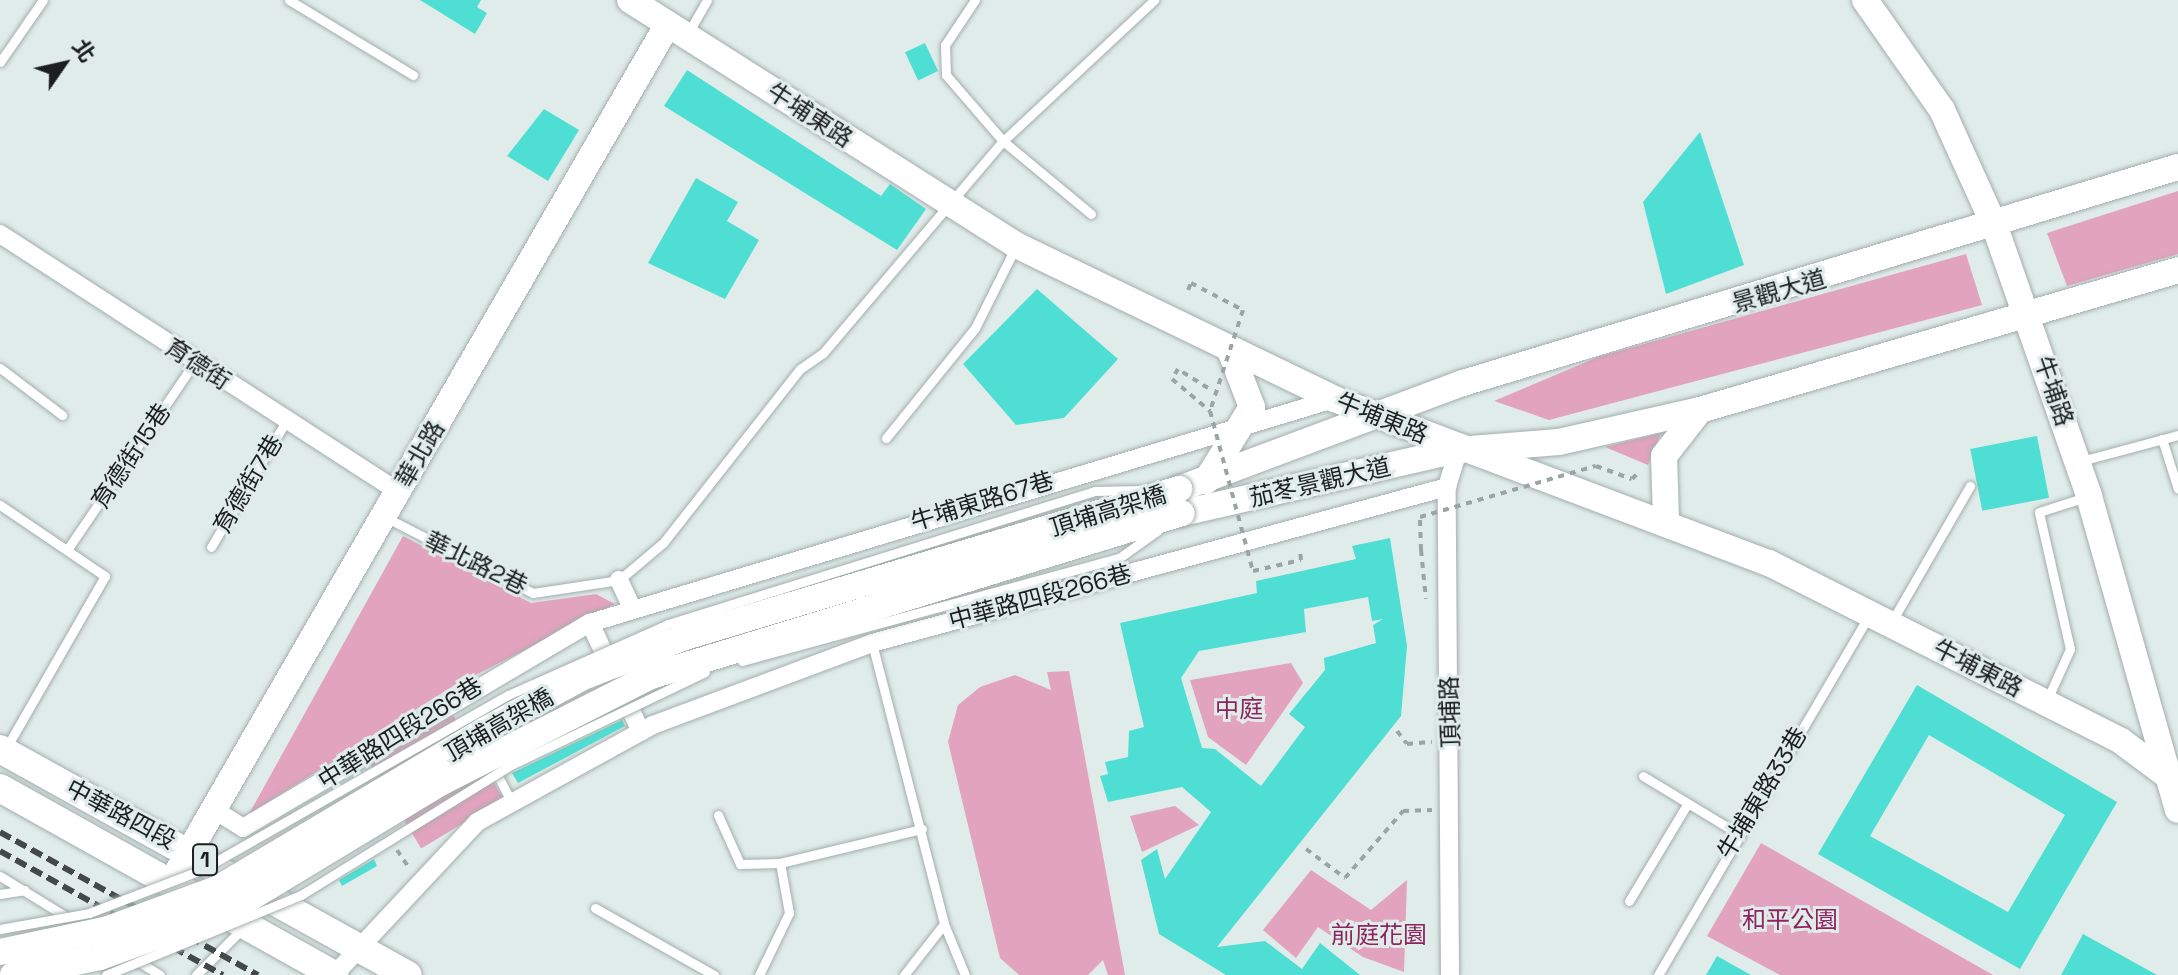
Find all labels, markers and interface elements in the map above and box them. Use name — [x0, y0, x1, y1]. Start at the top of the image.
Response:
north arrow — [24, 24, 104, 104]
text: 北 — [66, 34, 102, 68]
street label: 牛埔東路 — [762, 77, 858, 153]
street label: 景觀大道 — [1729, 264, 1829, 318]
street label: 育德街 — [160, 332, 236, 396]
street label: 牛埔路 — [2029, 352, 2079, 430]
street label: 牛埔東路 — [1332, 387, 1432, 449]
street label: 育德街15巷 — [85, 398, 177, 514]
street label: 華北路 — [390, 416, 450, 492]
street label: 育德街7巷 — [207, 430, 289, 538]
street label: 茄苳景觀大道 — [1247, 452, 1393, 512]
street label: 牛埔東路67巷 — [907, 466, 1057, 536]
street label: 頂埔高架橋 — [1046, 480, 1170, 542]
street label: 華北路2巷 — [420, 526, 532, 600]
street label: 中華路四段266巷 — [946, 559, 1134, 635]
street label: 牛埔東路 — [1929, 633, 2027, 703]
street label: 中華路四段266巷 — [313, 671, 487, 795]
street label: 頂埔路 — [1434, 676, 1466, 748]
street label: 頂埔高架橋 — [440, 683, 558, 767]
park label: 中庭 — [1215, 695, 1263, 723]
street label: 牛埔東路33巷 — [1711, 722, 1813, 864]
street label: 中華路四段 — [61, 773, 181, 855]
road number: 1 — [191, 842, 219, 878]
park label: 和平公園 — [1742, 906, 1838, 934]
park label: 前庭花園 — [1331, 921, 1427, 949]

